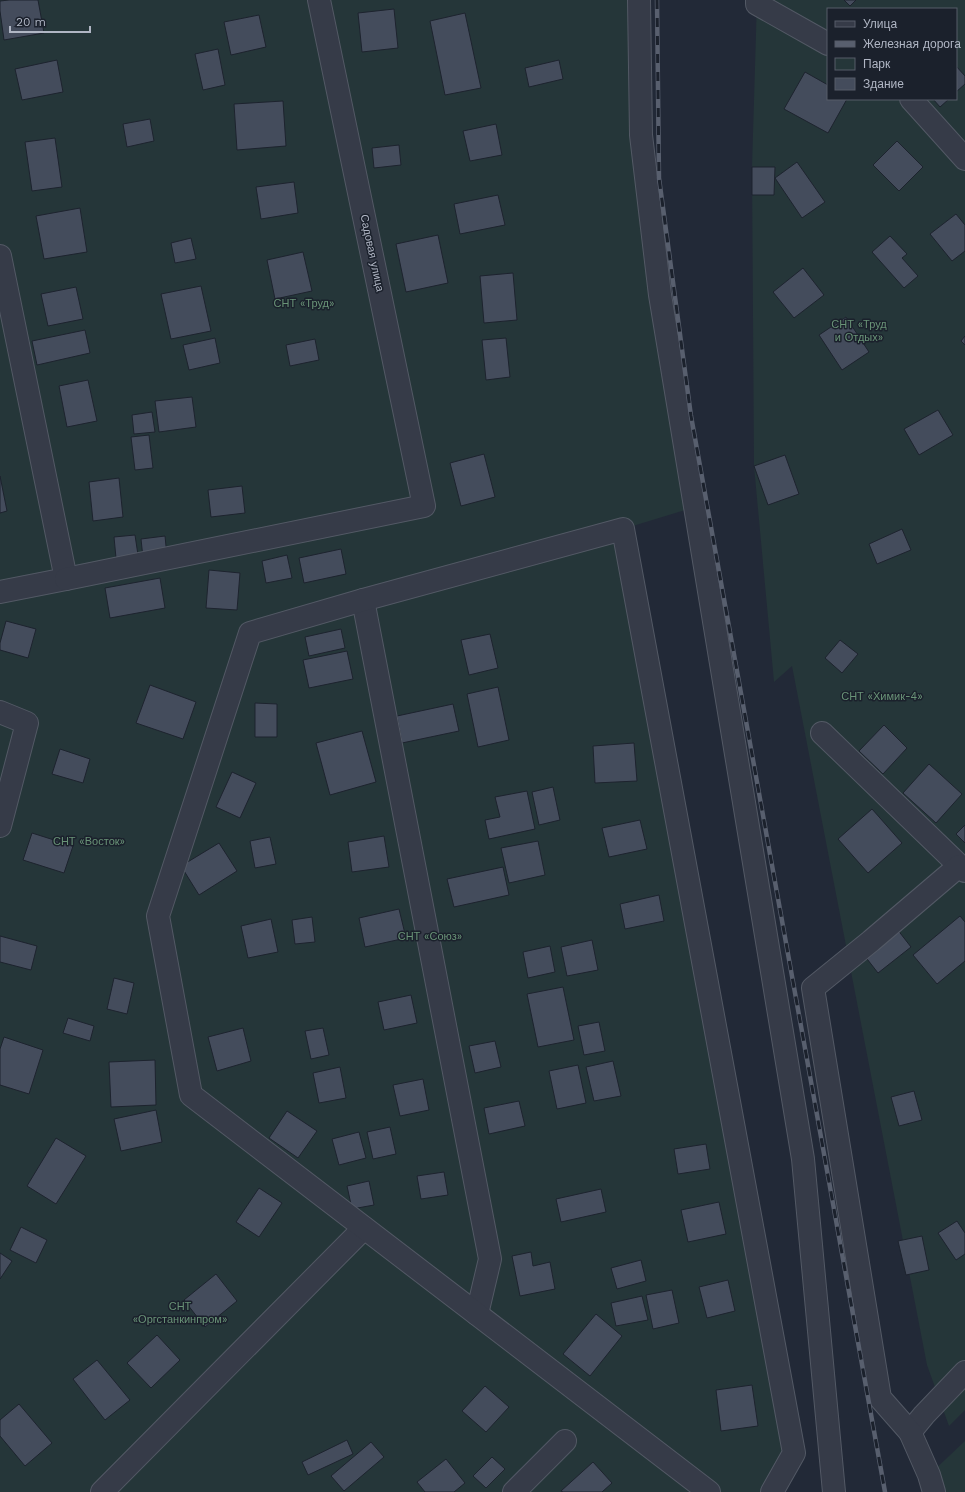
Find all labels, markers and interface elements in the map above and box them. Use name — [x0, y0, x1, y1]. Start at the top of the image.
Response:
scale bar — [10, 8, 90, 34]
legend — [827, 8, 957, 100]
text: 20 m — [16, 15, 46, 29]
text: Улица — [863, 17, 897, 31]
text: Железная дорога — [863, 37, 961, 51]
text: Парк — [863, 57, 891, 71]
text: Здание — [863, 77, 904, 91]
street label: Садовая улица — [357, 213, 387, 294]
park label: СНТ «Труд» — [274, 297, 334, 310]
park label: СНТ «Труд и Отдых» — [831, 318, 887, 344]
park label: СНТ «Химик-4» — [841, 690, 923, 703]
park label: СНТ «Восток» — [53, 835, 125, 848]
park label: СНТ «Союз» — [398, 930, 462, 943]
park label: СНТ «Оргстанкинпром» — [133, 1300, 227, 1326]

